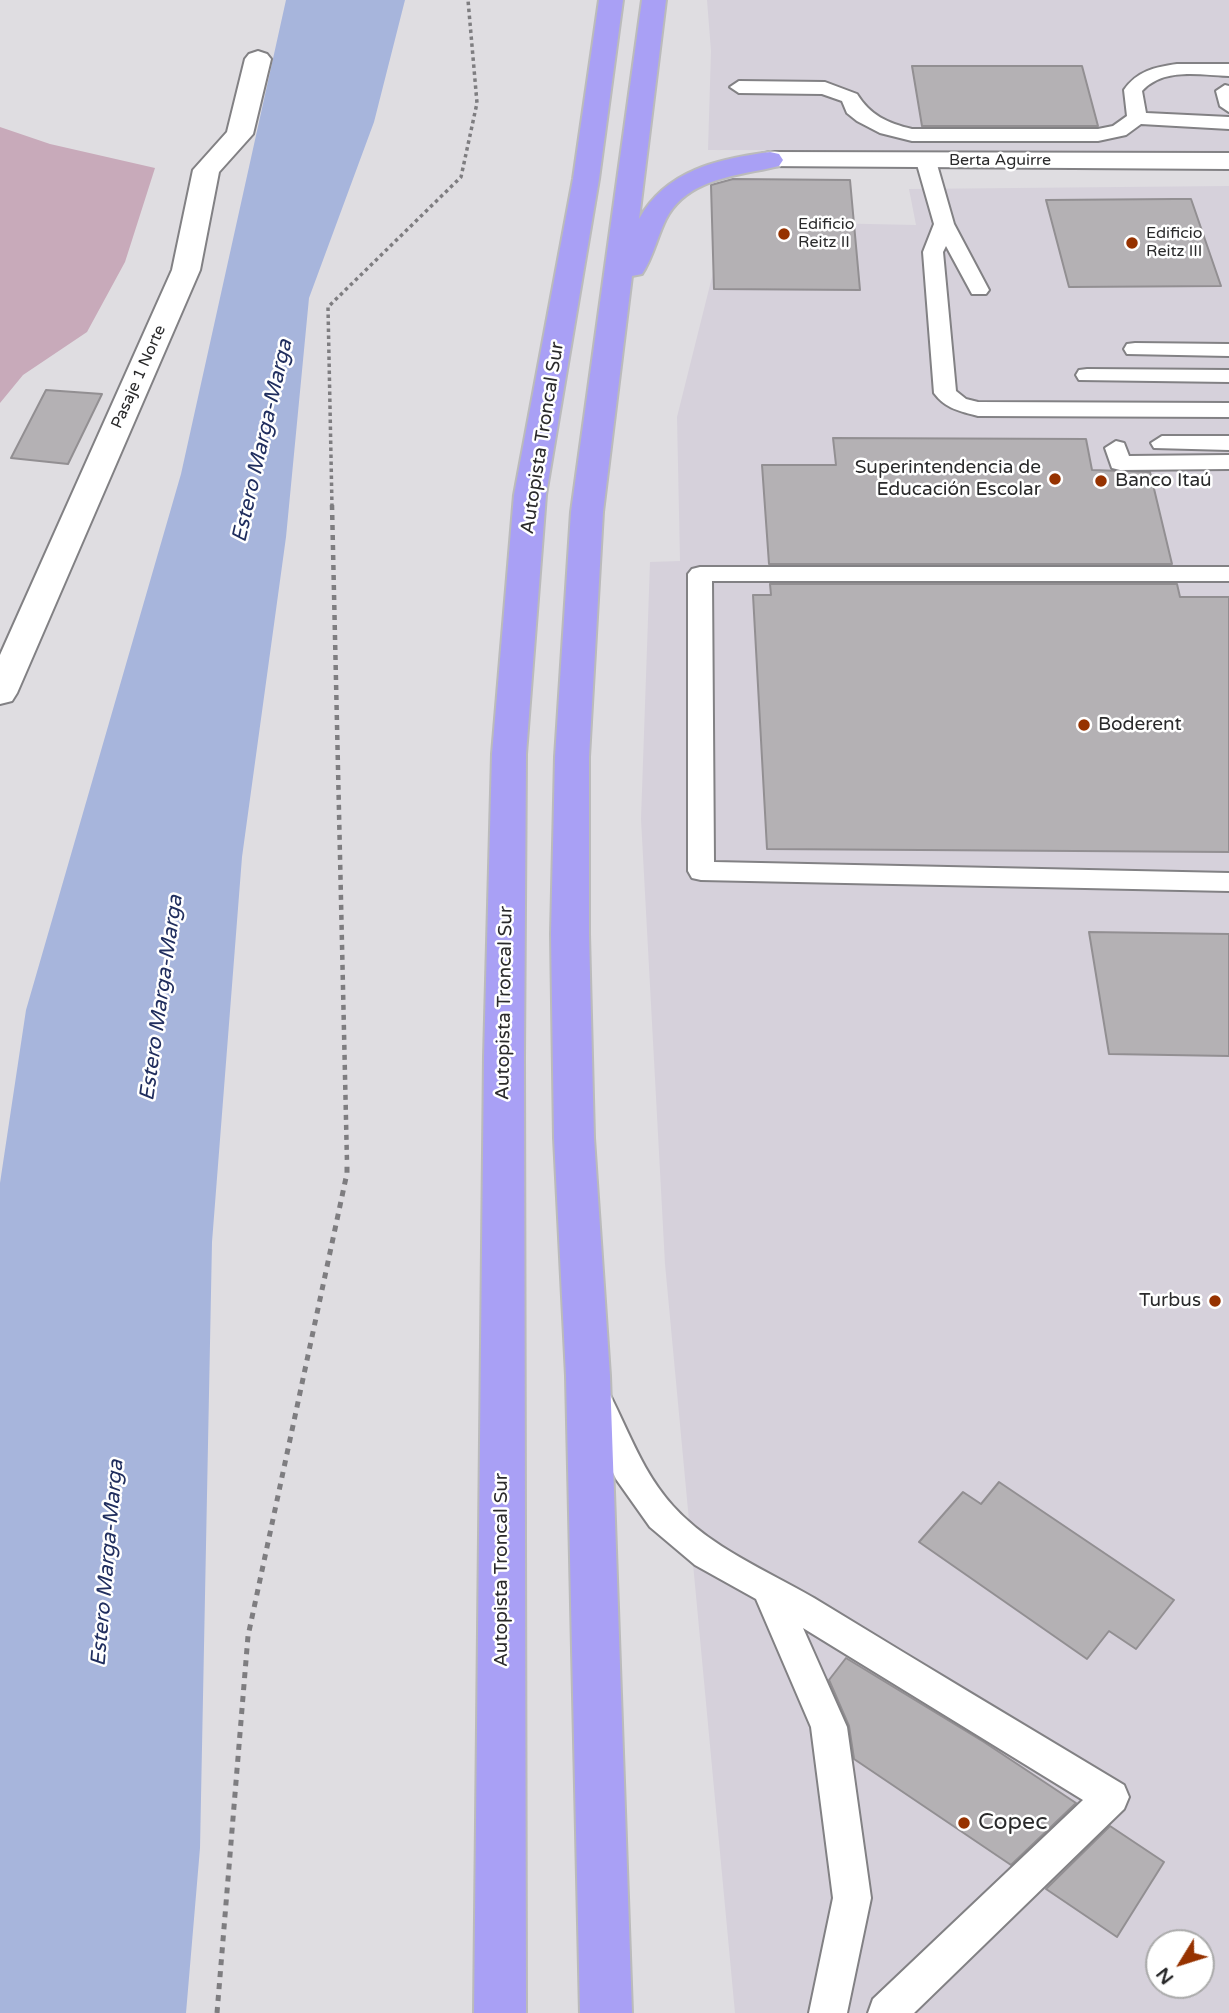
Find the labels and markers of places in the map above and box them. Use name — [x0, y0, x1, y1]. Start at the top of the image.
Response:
place label: Edificio Reitz II — [798, 215, 854, 253]
place label: Edificio Reitz III — [1146, 224, 1202, 262]
marker: Edificio Reitz II — [776, 226, 792, 242]
marker: Edificio Reitz III — [1124, 235, 1140, 251]
place label: Superintendencia de Educación Escolar — [855, 457, 1041, 501]
place label: Banco Itaú — [1115, 470, 1212, 492]
marker: Superintendencia de Educación Escolar — [1047, 471, 1063, 487]
marker: Banco Itaú — [1093, 473, 1109, 489]
place label: Boderent — [1098, 714, 1182, 736]
marker: Boderent — [1076, 717, 1092, 733]
place label: Turbus — [1139, 1290, 1201, 1312]
marker: Turbus — [1207, 1293, 1223, 1309]
place label: Copec — [978, 1809, 1047, 1837]
marker: Copec — [956, 1815, 972, 1831]

